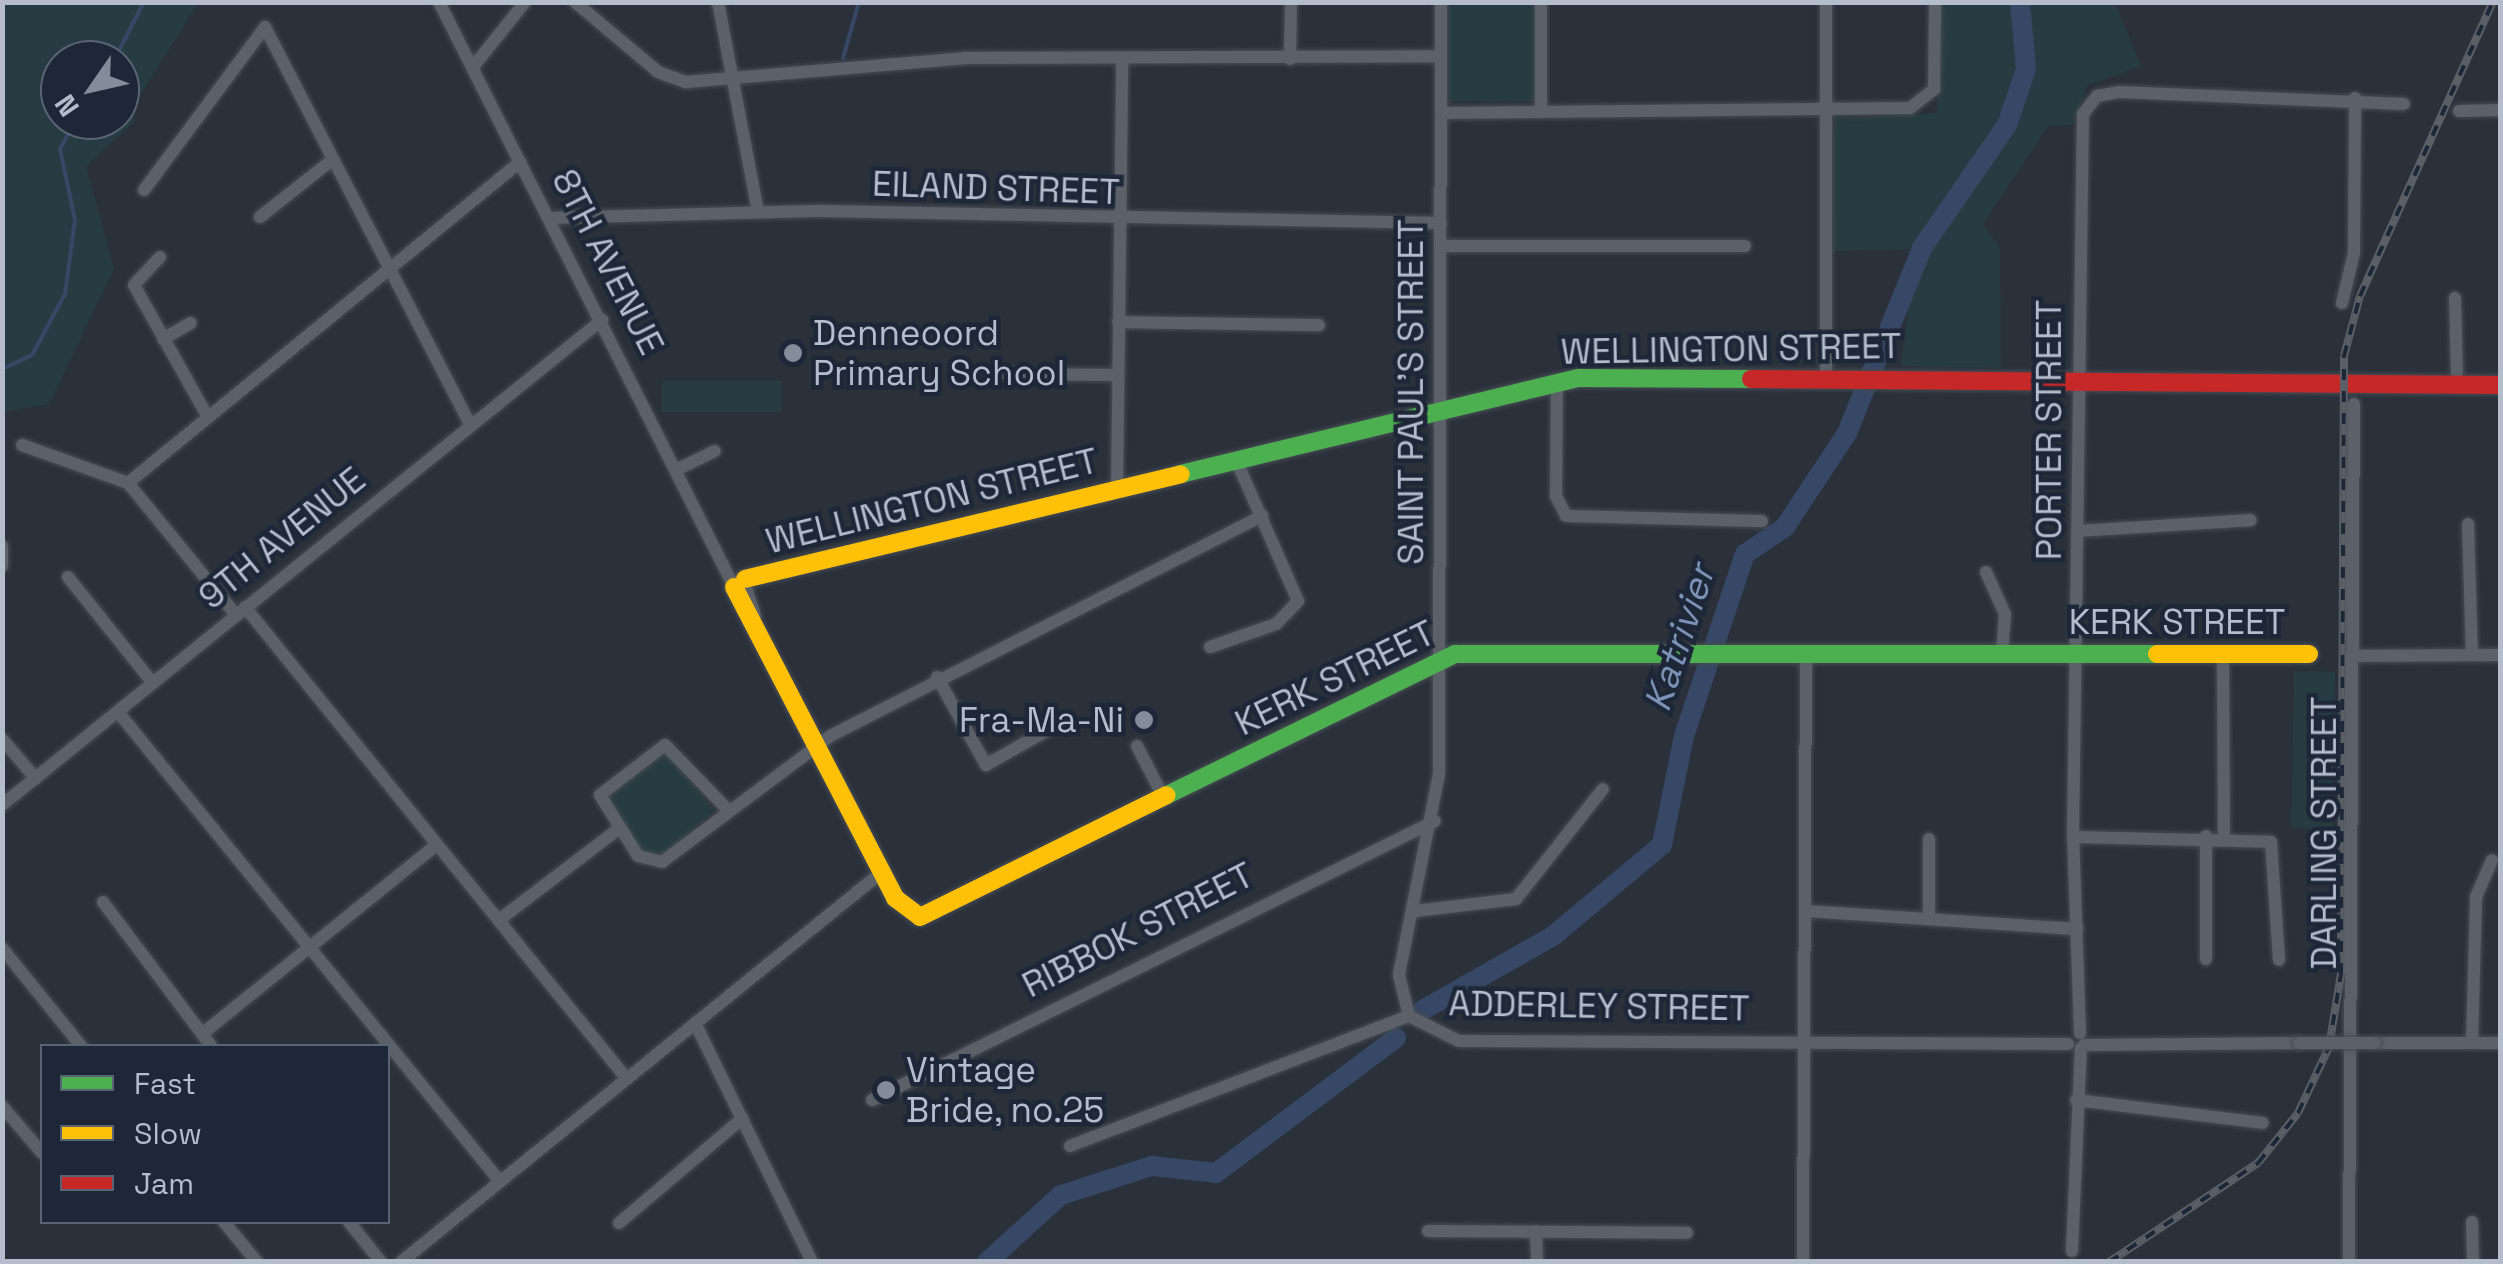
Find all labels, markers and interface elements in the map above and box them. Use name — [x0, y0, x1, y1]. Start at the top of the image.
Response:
north arrow — [40, 40, 140, 140]
text: N — [47, 88, 87, 124]
street label: 8TH AVENUE — [543, 162, 673, 362]
street label: EILAND STREET — [871, 163, 1121, 213]
street label: SAINT PAUL'S STREET — [1390, 219, 1432, 565]
street label: PORTER STREET — [2028, 300, 2070, 560]
place label: Denneoord Primary School — [813, 312, 1065, 394]
street label: WELLINGTON STREET — [1560, 325, 1902, 373]
marker: Denneoord Primary School — [782, 342, 804, 364]
street label: WELLINGTON STREET — [762, 439, 1102, 563]
street label: 9TH AVENUE — [190, 458, 374, 618]
water label: Katrivier — [1635, 559, 1725, 717]
street label: KERK STREET — [2069, 601, 2285, 643]
street label: KERK STREET — [1228, 612, 1442, 744]
street label: DARLING STREET — [2303, 696, 2345, 970]
place label: Fra-Ma-Ni — [959, 699, 1124, 741]
marker: Fra-Ma-Ni — [1133, 709, 1155, 731]
street label: RIBBOK STREET — [1015, 854, 1261, 1006]
street label: ADDERLEY STREET — [1448, 982, 1750, 1030]
legend — [40, 1044, 390, 1224]
place label: Vintage Bride, no.25 — [906, 1049, 1105, 1131]
text: Fast — [134, 1064, 196, 1103]
marker: Vintage Bride, no.25 — [875, 1079, 897, 1101]
text: Slow — [134, 1114, 202, 1153]
text: Jam — [134, 1164, 194, 1203]

